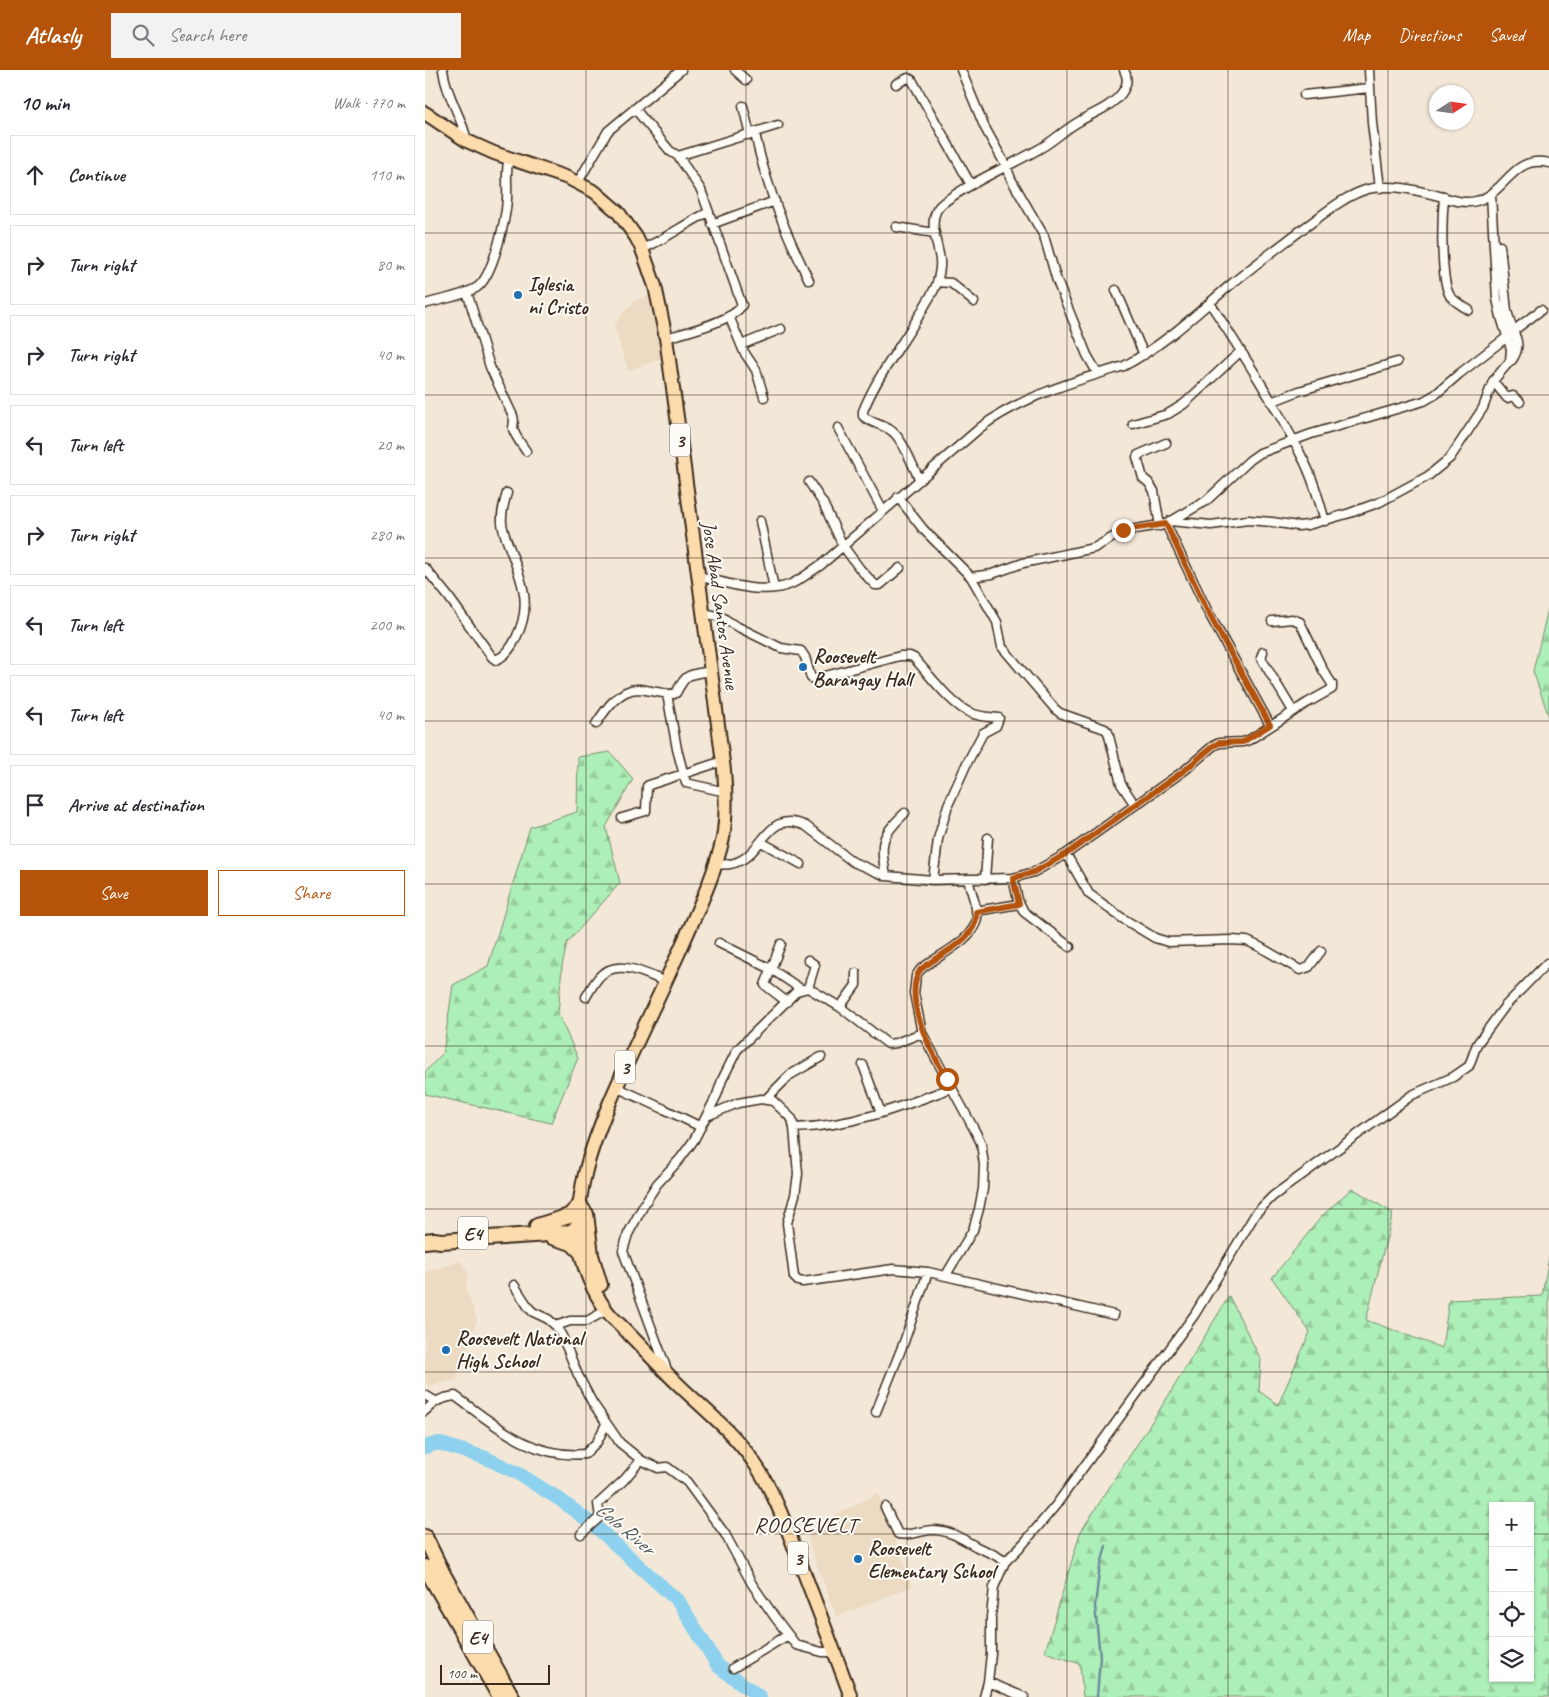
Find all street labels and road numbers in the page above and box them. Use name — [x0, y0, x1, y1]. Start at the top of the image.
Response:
road number: 3 — [670, 424, 690, 456]
street label: Jose Abad Santos Avenue — [696, 518, 745, 692]
road number: 3 — [615, 1050, 635, 1084]
road number: E4 — [458, 1216, 488, 1250]
road number: 3 — [788, 1542, 808, 1575]
road number: E4 — [463, 1620, 493, 1654]

